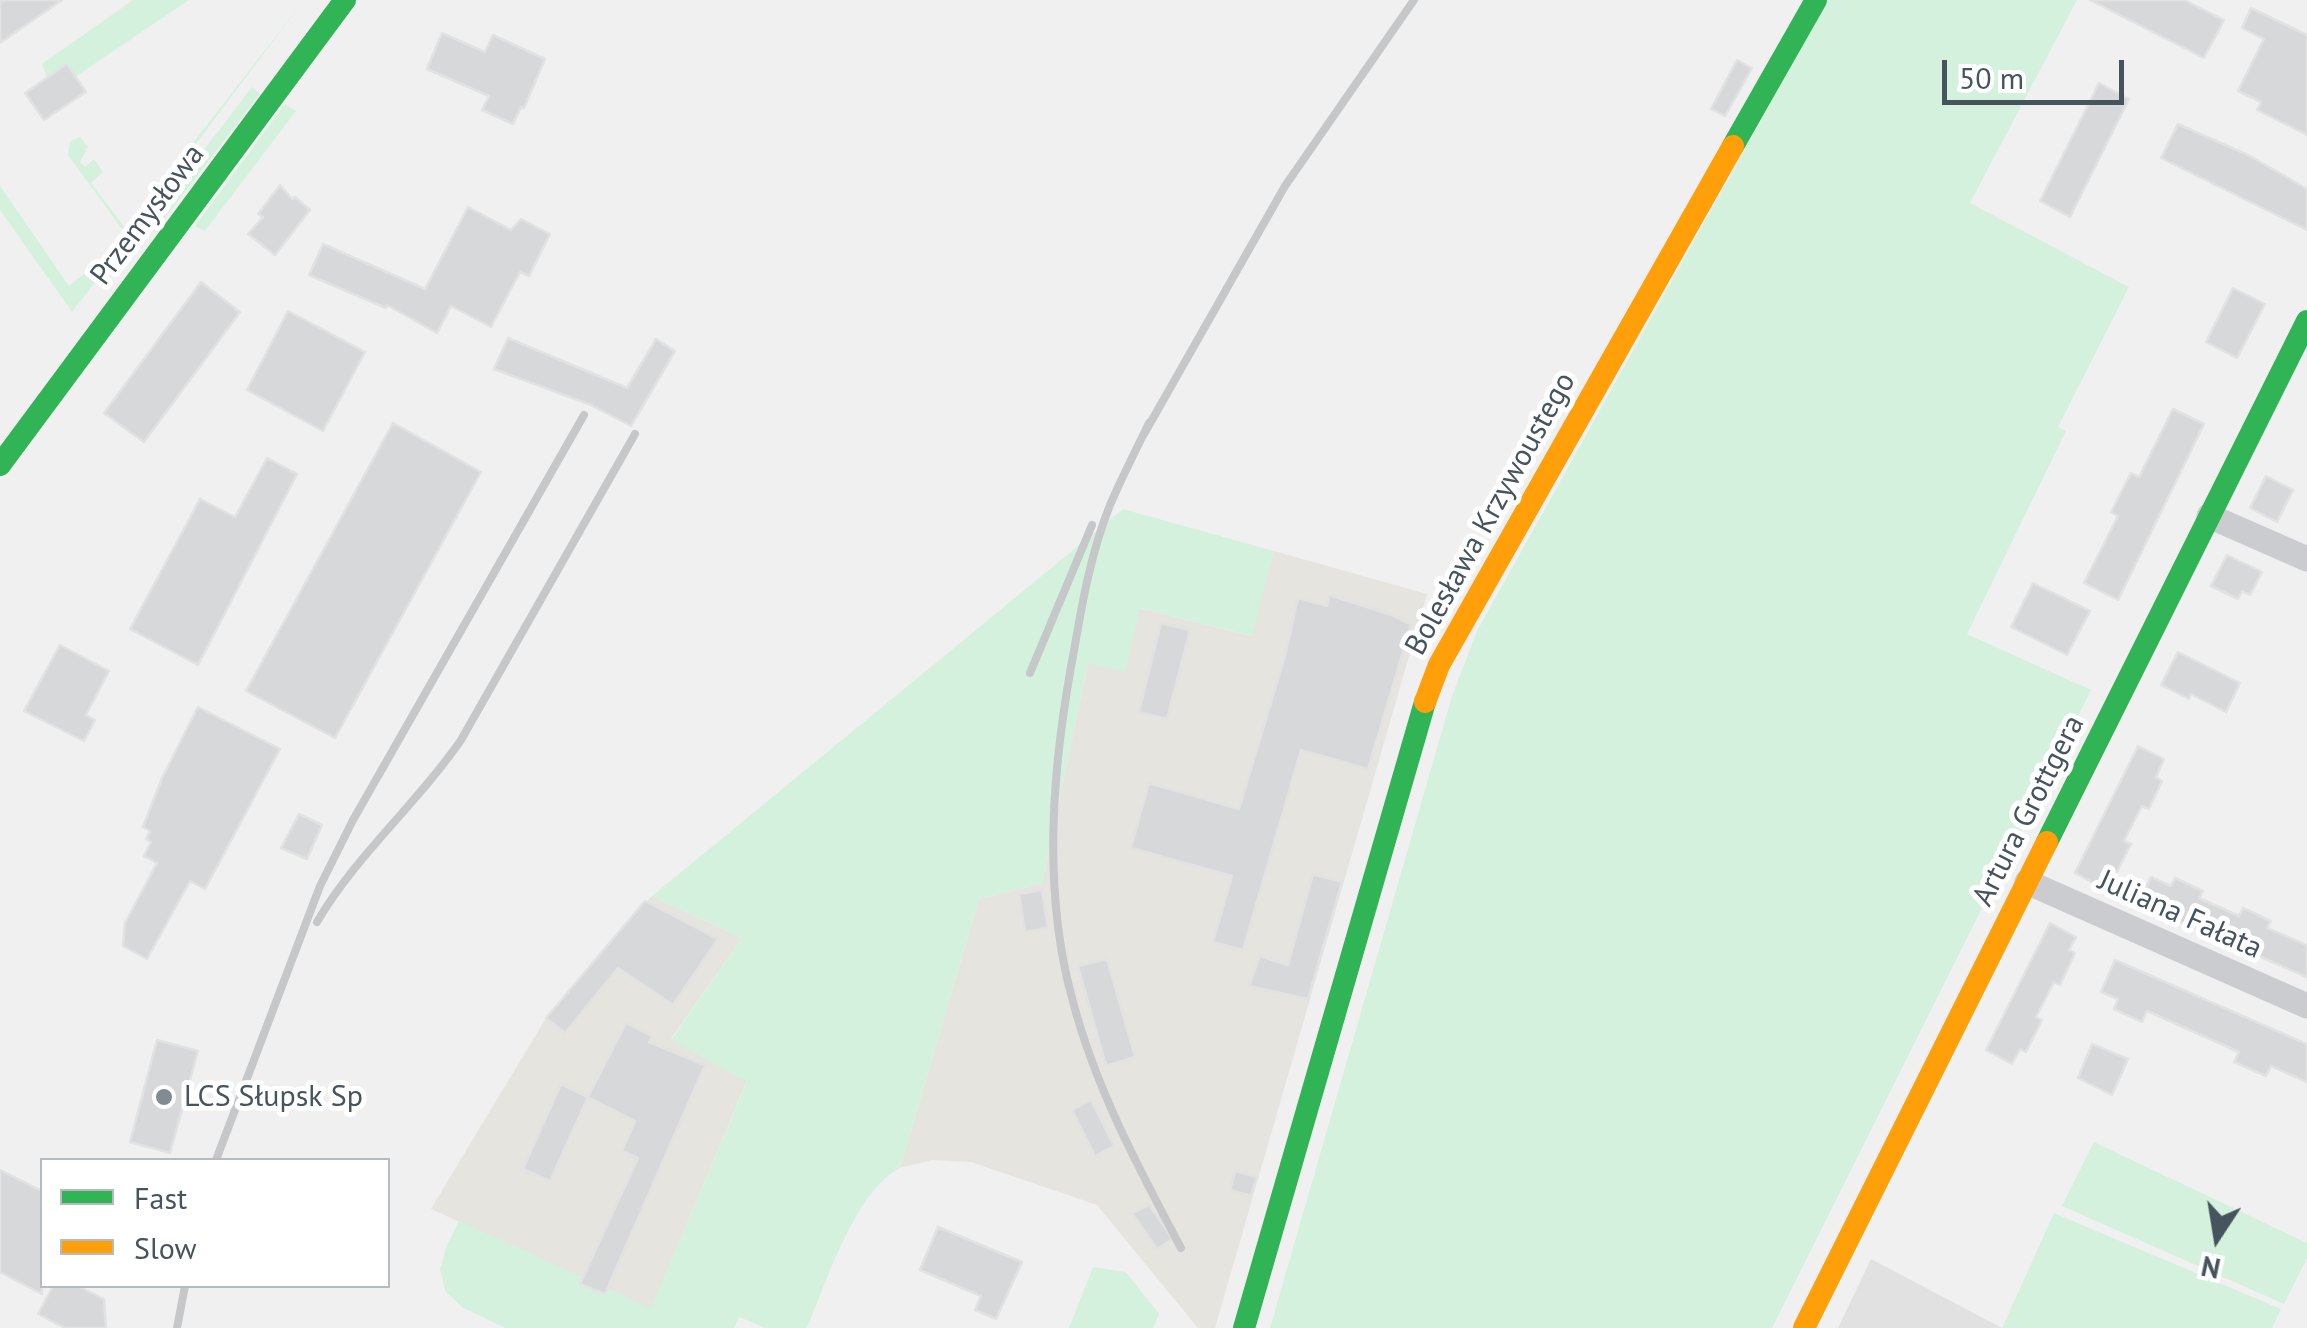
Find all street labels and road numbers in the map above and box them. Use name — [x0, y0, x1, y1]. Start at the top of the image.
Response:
street label: Przemysłowa — [84, 138, 212, 292]
street label: Bolesława Krzywoustego — [1398, 367, 1584, 661]
street label: Artura Grottgera — [1965, 710, 2093, 912]
street label: Juliana Fałata — [2093, 863, 2267, 967]

